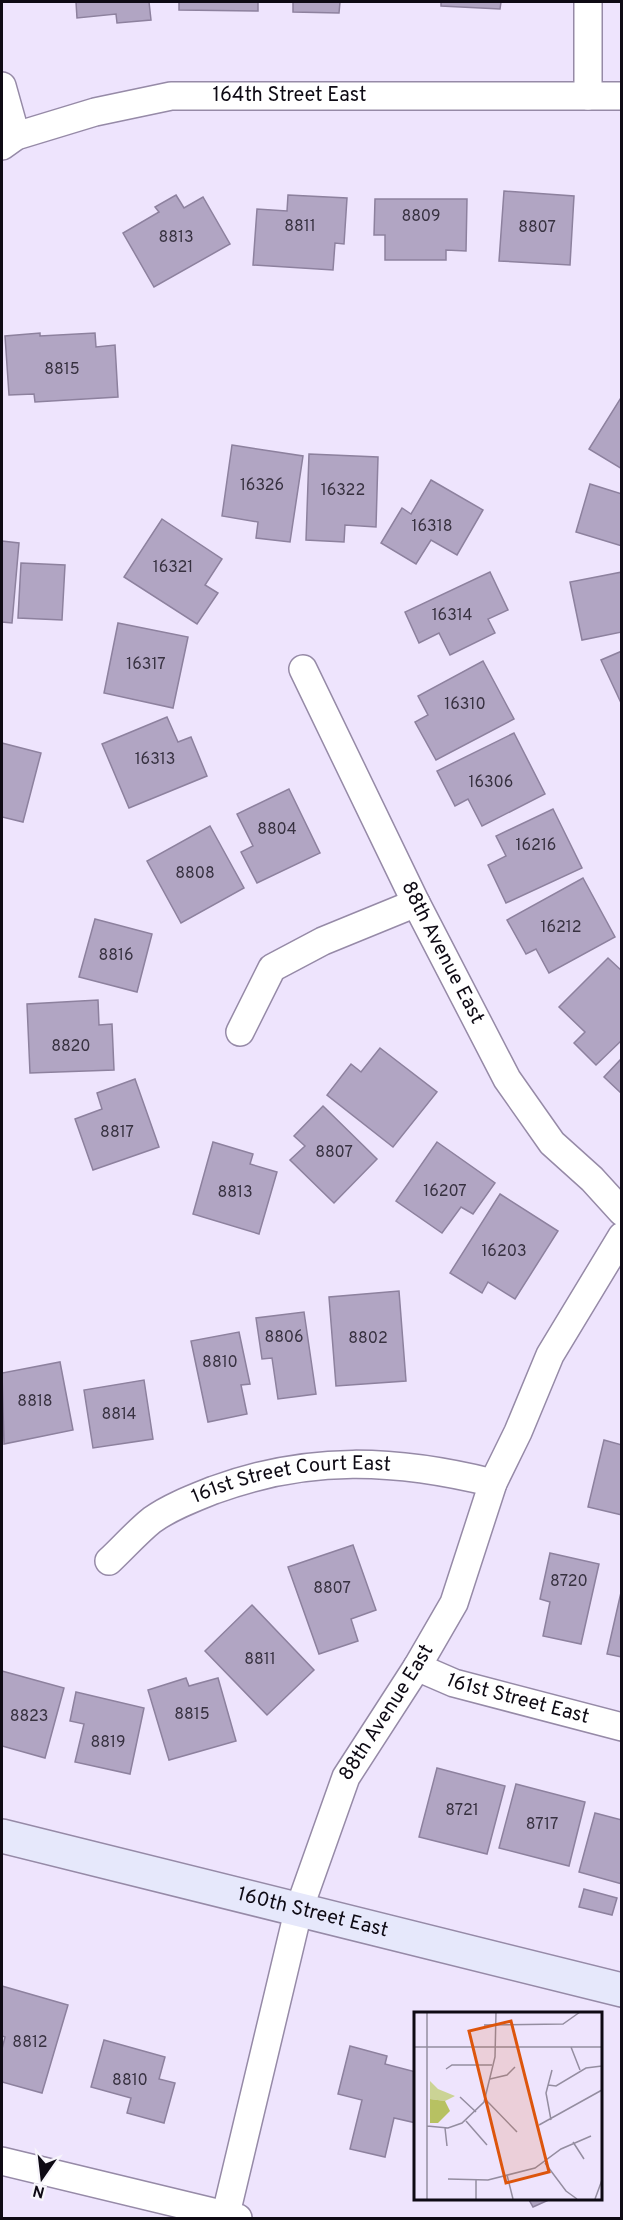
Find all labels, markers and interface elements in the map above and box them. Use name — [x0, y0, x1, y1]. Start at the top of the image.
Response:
street label: 164th Street East — [213, 83, 367, 109]
house number: 8809 — [401, 207, 441, 227]
house number: 8811 — [284, 217, 316, 237]
house number: 8807 — [518, 218, 556, 238]
house number: 8813 — [158, 228, 194, 248]
house number: 8815 — [44, 360, 80, 380]
house number: 16326 — [240, 476, 284, 496]
house number: 16322 — [321, 481, 365, 501]
house number: 16318 — [412, 517, 452, 537]
house number: 16321 — [153, 558, 193, 578]
house number: 16314 — [432, 606, 472, 626]
house number: 16317 — [126, 655, 166, 675]
house number: 16310 — [444, 695, 486, 715]
house number: 16313 — [135, 750, 175, 770]
house number: 16306 — [469, 773, 513, 793]
house number: 8804 — [257, 820, 297, 840]
house number: 16216 — [516, 836, 556, 856]
house number: 8808 — [175, 864, 215, 884]
street label: 88th Avenue East — [395, 877, 489, 1029]
house number: 16212 — [540, 918, 582, 938]
house number: 8816 — [98, 946, 134, 966]
house number: 8820 — [51, 1037, 91, 1057]
house number: 8817 — [100, 1123, 134, 1143]
house number: 8807 — [315, 1143, 353, 1163]
house number: 16207 — [423, 1182, 467, 1202]
house number: 8813 — [217, 1183, 253, 1203]
house number: 16203 — [481, 1242, 527, 1262]
house number: 8806 — [264, 1328, 304, 1348]
house number: 8802 — [348, 1329, 388, 1349]
house number: 8810 — [202, 1353, 238, 1373]
house number: 8818 — [17, 1392, 53, 1412]
house number: 8814 — [101, 1405, 137, 1425]
street label: 161st Street Court East — [188, 1451, 392, 1511]
house number: 8720 — [550, 1572, 588, 1592]
house number: 8807 — [313, 1579, 351, 1599]
street label: 88th Avenue East — [334, 1640, 440, 1786]
house number: 8811 — [244, 1650, 276, 1670]
street label: 161st Street East — [442, 1668, 592, 1731]
house number: 8815 — [174, 1705, 210, 1725]
house number: 8823 — [10, 1707, 48, 1727]
house number: 8819 — [90, 1733, 126, 1753]
house number: 8721 — [445, 1801, 479, 1821]
house number: 8717 — [526, 1815, 558, 1835]
street label: 160th Street East — [235, 1882, 391, 1944]
inset map — [414, 2012, 602, 2199]
house number: 8812 — [12, 2033, 48, 2053]
house number: 8810 — [112, 2071, 148, 2091]
north arrow — [12, 2148, 72, 2208]
text: N — [31, 2180, 47, 2202]

